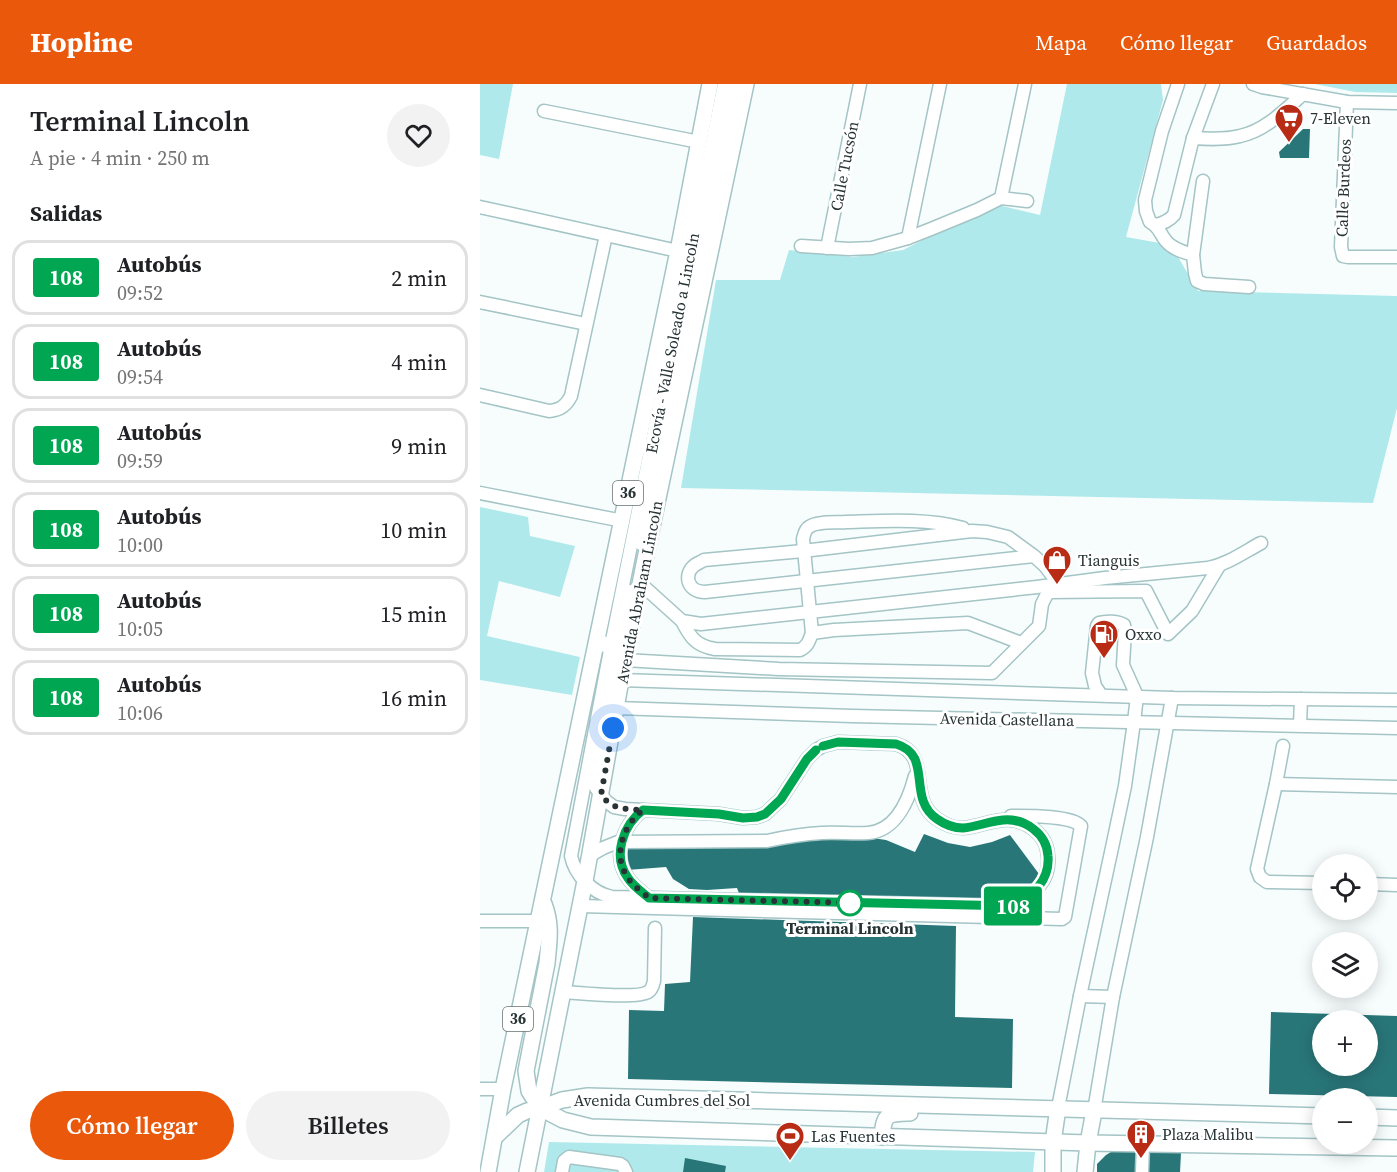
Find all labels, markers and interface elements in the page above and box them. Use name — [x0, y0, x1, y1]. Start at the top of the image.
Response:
text: Hopline — [30, 23, 133, 61]
text: Mapa — [1035, 28, 1087, 57]
text: Cómo llegar — [1120, 28, 1233, 57]
text: Guardados — [1266, 28, 1367, 57]
text: Terminal Lincoln — [30, 102, 250, 140]
supermarket icon: 7-Eleven — [1273, 102, 1305, 144]
button: heart — [387, 104, 450, 167]
place label: 7-Eleven — [1310, 107, 1371, 129]
street label: Calle Tucsón — [825, 119, 864, 213]
street label: Calle Burdeos — [1330, 138, 1356, 238]
text: A pie · 4 min · 250 m — [30, 144, 210, 172]
text: Salidas — [30, 198, 102, 228]
street label: Ecovía - Valle Soleado a Lincoln — [640, 230, 704, 455]
text: Autobús — [117, 249, 201, 279]
text: 108 — [49, 263, 83, 292]
text: 2 min — [391, 263, 447, 293]
text: 09:52 — [117, 279, 163, 307]
text: Autobús — [117, 333, 201, 363]
text: 108 — [49, 347, 83, 376]
text: 4 min — [391, 347, 447, 377]
text: 09:54 — [117, 363, 163, 391]
text: Autobús — [117, 417, 201, 447]
text: 108 — [49, 431, 83, 460]
text: 9 min — [391, 431, 447, 461]
text: 09:59 — [117, 447, 163, 475]
road number: 36 — [613, 481, 643, 505]
street label: Avenida Abraham Lincoln — [610, 498, 668, 685]
text: Autobús — [117, 501, 201, 531]
text: 108 — [49, 515, 83, 544]
text: 10 min — [380, 515, 447, 545]
text: 10:00 — [117, 531, 163, 559]
shop icon: Tianguis — [1041, 544, 1073, 586]
place label: Tianguis — [1078, 549, 1140, 571]
text: Autobús — [117, 585, 201, 615]
text: 108 — [49, 599, 83, 628]
text: 15 min — [380, 599, 447, 629]
text: 10:05 — [117, 615, 163, 643]
fuel station icon: Oxxo — [1088, 618, 1120, 660]
place label: Oxxo — [1125, 623, 1162, 645]
text: Autobús — [117, 669, 201, 699]
text: 108 — [49, 683, 83, 712]
text: 16 min — [380, 683, 447, 713]
text: 10:06 — [117, 699, 163, 727]
street label: Avenida Castellana — [940, 707, 1075, 731]
your location — [598, 713, 628, 743]
map controls — [1312, 854, 1378, 1154]
button: locate — [1312, 854, 1378, 920]
line badge: 108 — [978, 886, 1048, 926]
marker: Terminal Lincoln — [837, 890, 863, 916]
text: 108 — [996, 892, 1030, 921]
place label: Terminal Lincoln — [786, 917, 914, 939]
button: layers — [1312, 932, 1378, 998]
road number: 36 — [503, 1007, 533, 1031]
button: + — [1312, 1010, 1378, 1076]
button: − — [1312, 1088, 1378, 1154]
street label: Avenida Cumbres del Sol — [574, 1089, 750, 1111]
button: Cómo llegar — [30, 1091, 234, 1160]
button: Billetes — [246, 1091, 450, 1160]
building icon: Plaza Malibu — [1125, 1118, 1157, 1160]
sports icon: Las Fuentes — [774, 1120, 806, 1162]
place label: Plaza Malibu — [1162, 1123, 1254, 1145]
place label: Las Fuentes — [811, 1125, 896, 1147]

